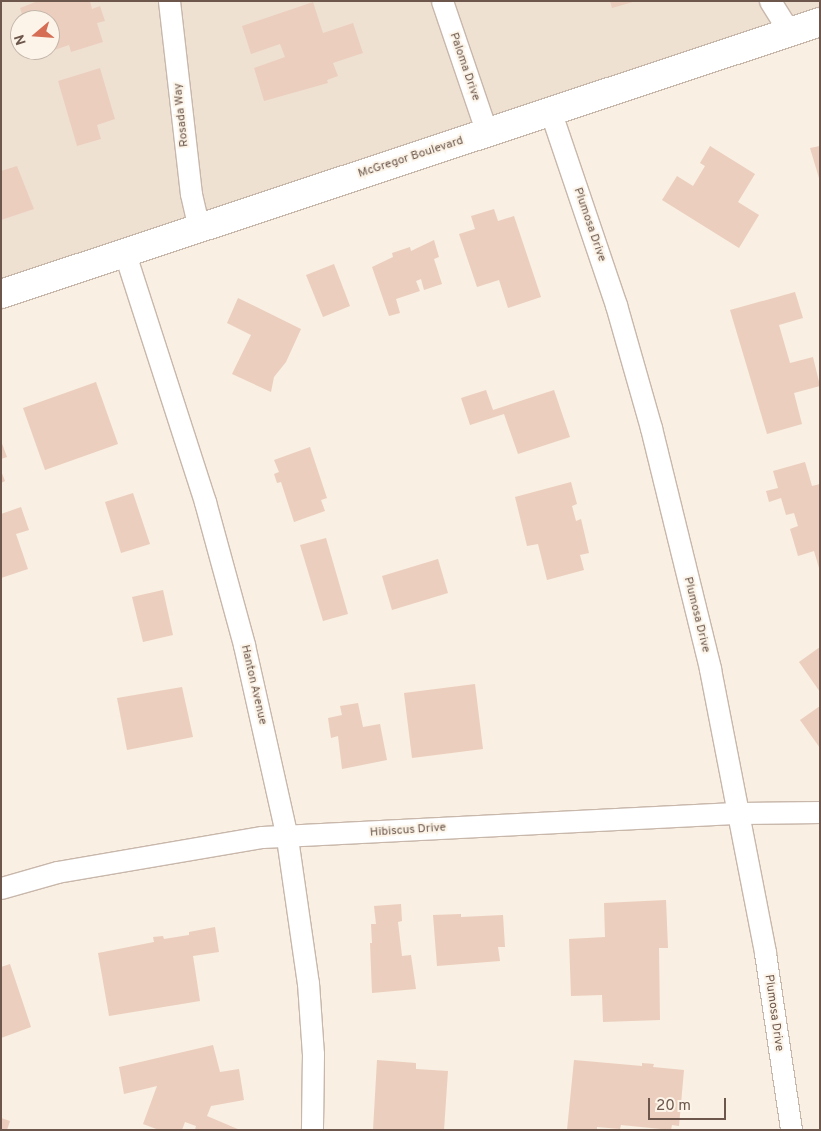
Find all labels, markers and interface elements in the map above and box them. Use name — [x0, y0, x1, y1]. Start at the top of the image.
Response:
north arrow — [10, 10, 60, 60]
street label: Paloma Drive — [446, 31, 482, 103]
text: N — [12, 32, 31, 47]
street label: Rosada Way — [171, 82, 193, 148]
street label: McGregor Boulevard — [357, 134, 465, 182]
street label: Plumosa Drive — [570, 186, 608, 264]
street label: Plumosa Drive — [680, 576, 712, 654]
street label: Hanton Avenue — [237, 644, 269, 726]
street label: Hibiscus Drive — [369, 821, 447, 841]
street label: Plumosa Drive — [760, 974, 786, 1052]
scale bar — [651, 1088, 728, 1120]
text: 20 m — [656, 1097, 691, 1116]

